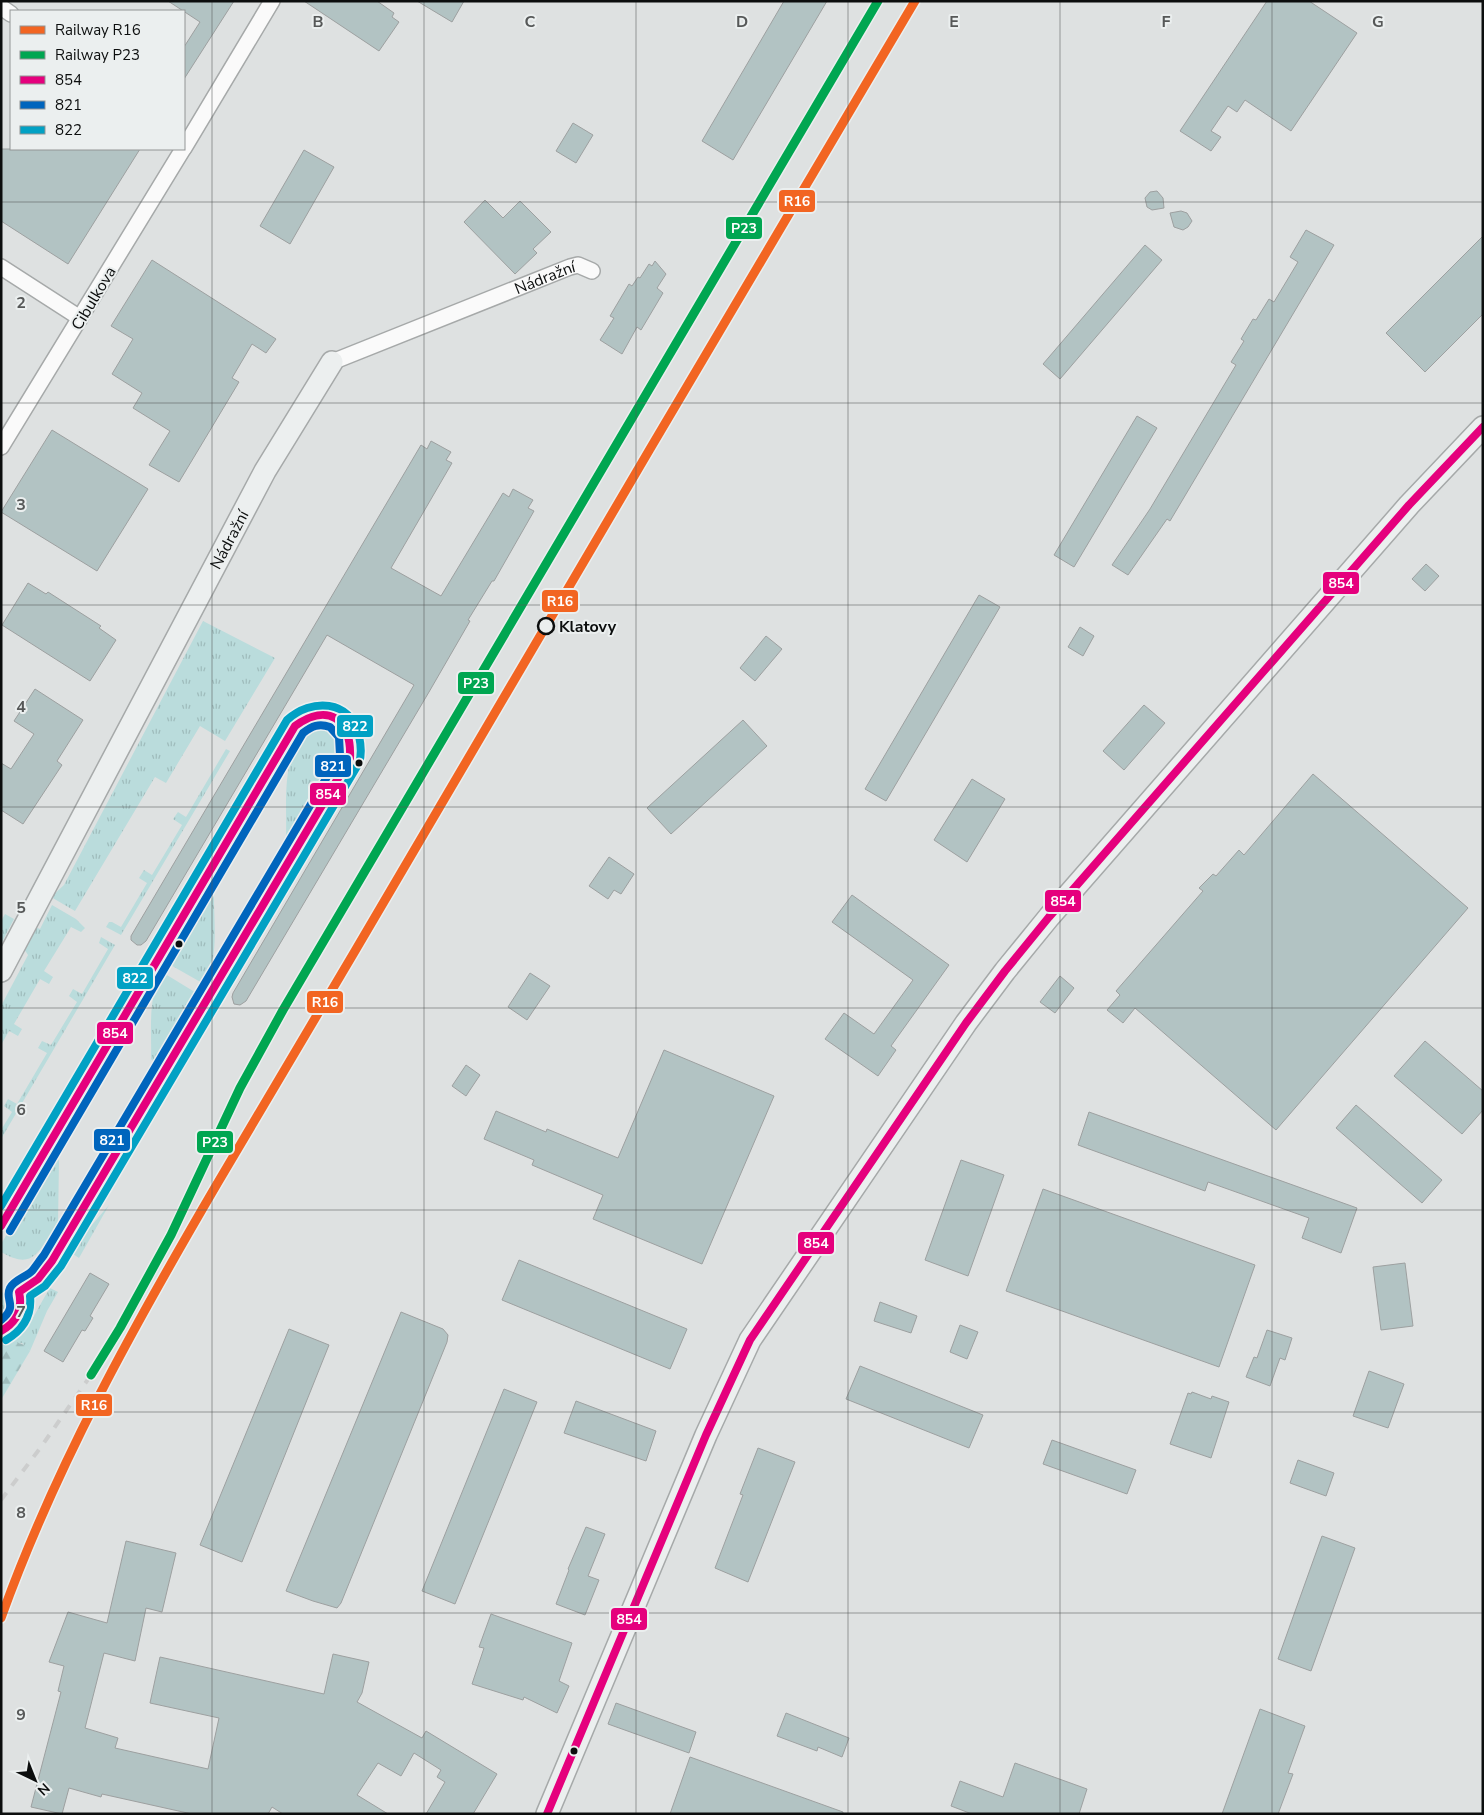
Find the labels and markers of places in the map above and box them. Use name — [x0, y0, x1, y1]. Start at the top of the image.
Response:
place label: Klatovy — [559, 616, 617, 638]
marker: Klatovy — [537, 617, 555, 635]
unlabelled marker — [354, 758, 364, 768]
unlabelled marker — [174, 939, 184, 949]
unlabelled marker — [569, 1746, 579, 1756]

